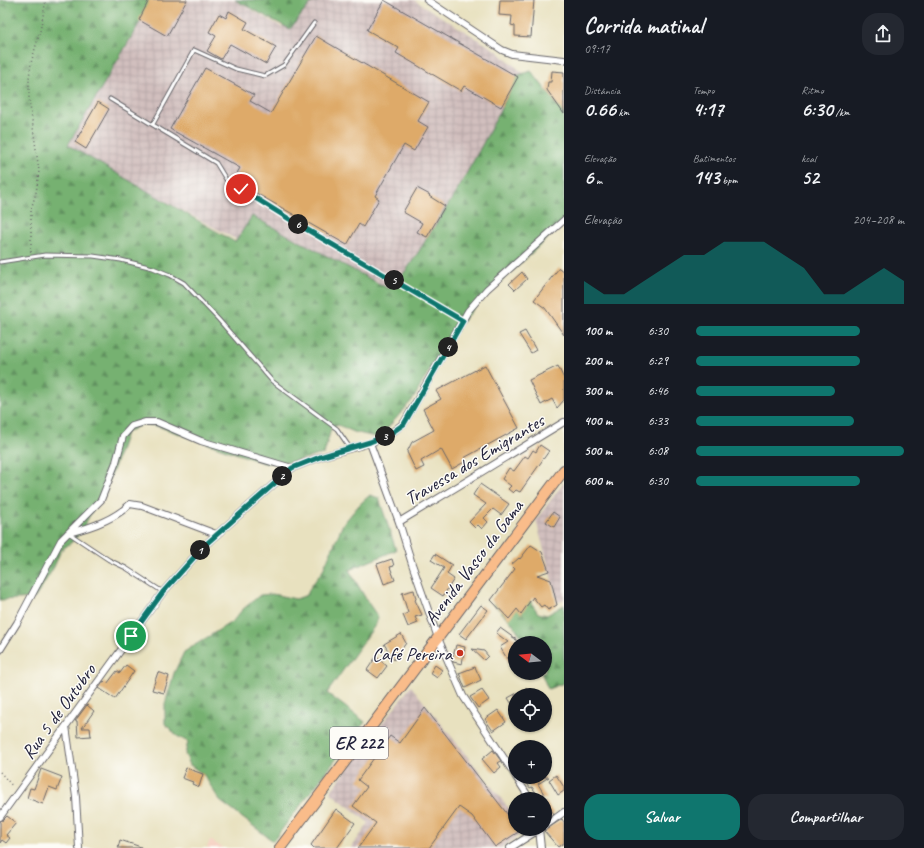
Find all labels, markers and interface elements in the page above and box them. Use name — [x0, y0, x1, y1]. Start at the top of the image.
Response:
text: Corrida matinal — [584, 12, 703, 40]
button: share — [862, 13, 904, 55]
text: 09:17 — [584, 41, 610, 57]
text: Distância — [584, 83, 620, 97]
text: Tempo — [693, 83, 714, 97]
text: Ritmo — [801, 83, 824, 97]
text: 0.66 — [584, 97, 616, 122]
text: 4:17 — [693, 97, 724, 122]
text: 6:30 — [801, 97, 833, 122]
text: km — [616, 105, 629, 119]
text: /km — [833, 105, 850, 119]
text: Elevação — [584, 151, 616, 165]
text: Batimentos — [693, 151, 735, 165]
text: kcal — [801, 151, 816, 165]
text: 6 — [584, 165, 593, 190]
text: 143 — [693, 165, 720, 190]
text: 52 — [801, 165, 819, 190]
pin — [224, 172, 258, 206]
text: m — [593, 173, 602, 187]
text: bpm — [720, 173, 737, 187]
icon: check — [230, 178, 252, 200]
text: Elevação — [584, 212, 622, 228]
text: 204–208 m — [853, 212, 904, 228]
pin: 6 — [288, 214, 308, 234]
text: 6 — [295, 217, 301, 231]
pin: 5 — [384, 270, 404, 290]
text: 5 — [392, 273, 396, 287]
text: 100 m — [584, 323, 612, 339]
text: 6:30 — [648, 323, 668, 339]
pin: 4 — [438, 337, 458, 357]
text: 4 — [446, 340, 450, 354]
text: 200 m — [584, 353, 612, 369]
text: 6:29 — [648, 353, 668, 369]
text: 300 m — [584, 383, 612, 399]
text: 6:46 — [648, 383, 668, 399]
street label: Travessa dos Emigrantes — [400, 408, 550, 511]
text: 400 m — [584, 413, 612, 429]
text: 6:33 — [648, 413, 668, 429]
pin: 3 — [375, 426, 395, 446]
text: 3 — [383, 429, 387, 443]
text: 500 m — [584, 443, 612, 459]
text: 6:08 — [648, 443, 668, 459]
pin: 2 — [272, 466, 292, 486]
text: 2 — [280, 469, 284, 483]
text: 600 m — [584, 473, 612, 489]
text: 6:30 — [648, 473, 668, 489]
street label: Avenida Vasco da Gama — [419, 494, 530, 630]
pin: 1 — [190, 540, 210, 560]
text: 1 — [198, 543, 202, 557]
pin — [114, 619, 148, 653]
icon: arrive — [120, 625, 142, 647]
north arrow — [508, 636, 552, 680]
map controls — [508, 636, 552, 836]
place label: Café Pereira — [372, 642, 454, 666]
marker: Café Pereira — [455, 648, 465, 658]
street label: Rua 5 de Outubro — [16, 658, 102, 764]
button: locate — [508, 688, 552, 732]
road number: ER 222 — [330, 727, 388, 759]
button: + — [508, 740, 552, 784]
button: − — [508, 792, 552, 836]
button: Salvar — [584, 794, 740, 840]
button: Compartilhar — [748, 794, 904, 840]

